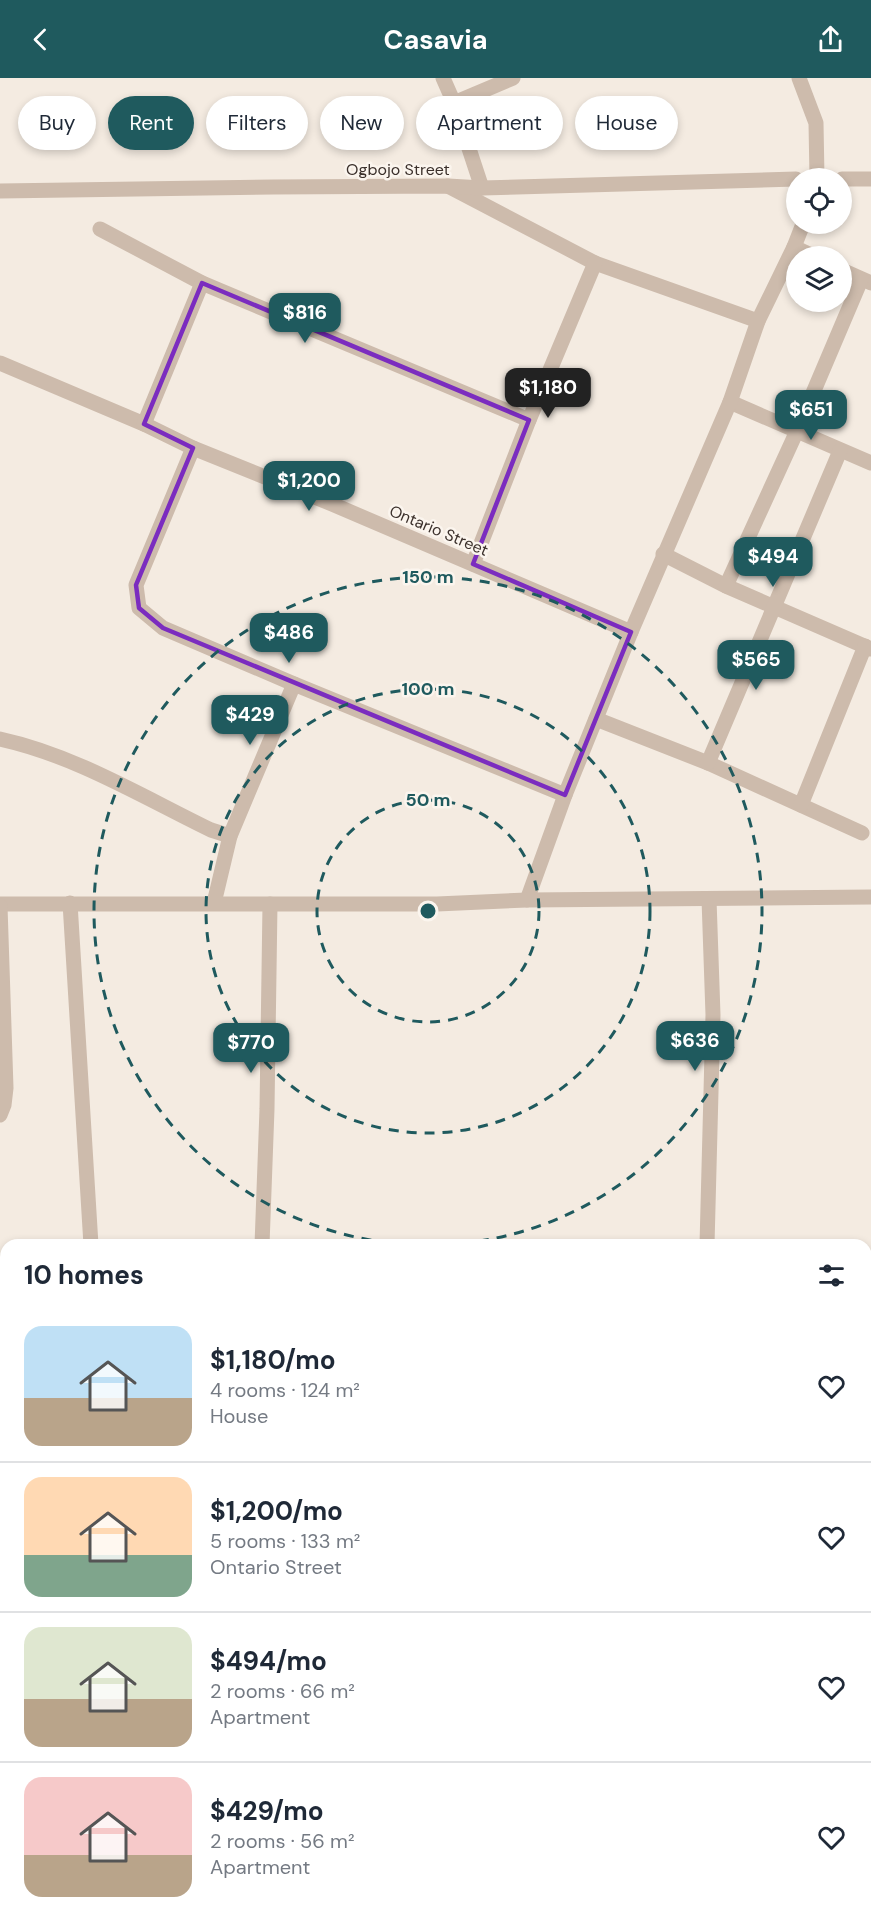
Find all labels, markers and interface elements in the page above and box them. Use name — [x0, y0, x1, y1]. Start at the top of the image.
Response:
text: Casavia — [383, 22, 488, 57]
icon: back — [24, 23, 57, 56]
icon: share — [814, 23, 847, 56]
chip: Buy — [18, 96, 96, 150]
chip: Rent — [108, 96, 194, 150]
chip: Filters — [206, 96, 308, 150]
chip: New — [320, 96, 404, 150]
chip: Apartment — [416, 96, 563, 150]
chip: House — [575, 96, 678, 150]
street label: Ogbojo Street — [346, 159, 450, 180]
map controls — [786, 168, 852, 312]
button: locate — [786, 168, 852, 234]
button: layers — [786, 246, 852, 312]
pin: $816 — [269, 293, 341, 344]
text: $816 — [283, 299, 327, 325]
pin: $1,180 — [499, 368, 597, 419]
text: $1,180 — [519, 374, 577, 400]
pin: $651 — [775, 390, 847, 441]
text: $651 — [789, 396, 833, 422]
pin: $1,200 — [260, 461, 358, 512]
text: $1,200 — [277, 467, 341, 493]
street label: Ontario Street — [386, 500, 491, 561]
pin: $494 — [737, 537, 809, 588]
text: $494 — [748, 543, 798, 569]
text: 150 m — [402, 565, 454, 589]
pin: $486 — [253, 613, 325, 664]
text: $486 — [264, 619, 314, 645]
pin: $565 — [720, 640, 792, 691]
text: $565 — [731, 646, 781, 672]
text: 100 m — [401, 677, 455, 701]
pin: $429 — [214, 695, 286, 746]
text: $429 — [225, 701, 275, 727]
text: 50 m — [405, 788, 451, 812]
centre of rings — [418, 901, 438, 921]
pin: $636 — [659, 1021, 731, 1072]
pin: $770 — [215, 1023, 287, 1074]
text: $636 — [670, 1027, 720, 1053]
text: $770 — [227, 1029, 275, 1055]
text: 10 homes — [24, 1258, 144, 1292]
icon: filters — [815, 1259, 848, 1292]
text: $1,180/mo — [210, 1343, 336, 1377]
icon: home — [72, 1350, 144, 1422]
icon: heart — [815, 1370, 848, 1403]
text: 4 rooms · 124 m² — [210, 1377, 360, 1403]
text: House — [210, 1403, 268, 1429]
text: $1,200/mo — [210, 1494, 343, 1528]
icon: home — [72, 1501, 144, 1573]
icon: heart — [815, 1521, 848, 1554]
text: 5 rooms · 133 m² — [210, 1528, 360, 1554]
text: Ontario Street — [210, 1554, 342, 1580]
text: $494/mo — [210, 1644, 327, 1678]
icon: home — [72, 1651, 144, 1723]
icon: heart — [815, 1671, 848, 1704]
text: 2 rooms · 66 m² — [210, 1678, 355, 1704]
text: Apartment — [210, 1704, 310, 1730]
text: $429/mo — [210, 1794, 324, 1828]
icon: home — [72, 1801, 144, 1873]
icon: heart — [815, 1821, 848, 1854]
text: 2 rooms · 56 m² — [210, 1828, 355, 1854]
text: Apartment — [210, 1854, 310, 1880]

